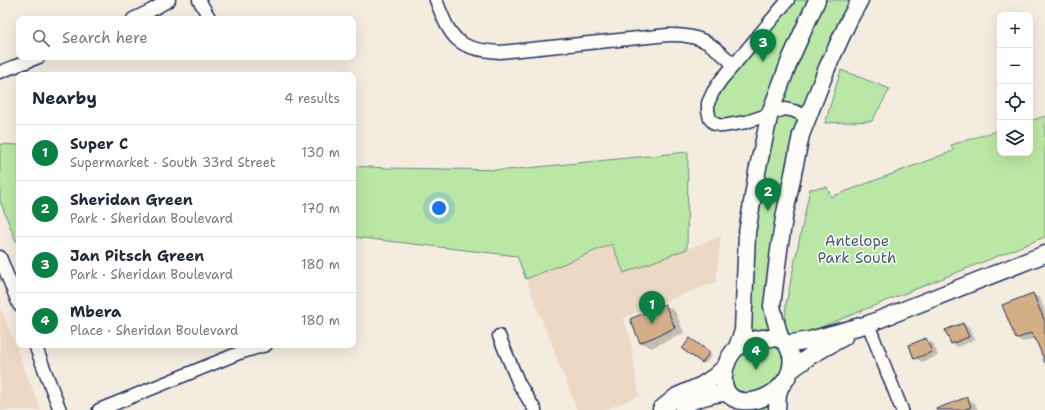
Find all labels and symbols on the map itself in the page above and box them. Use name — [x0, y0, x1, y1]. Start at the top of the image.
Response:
pin: 3 — [750, 29, 776, 62]
pin: 2 — [755, 178, 781, 211]
your location — [429, 198, 449, 218]
park label: Antelope Park South — [818, 231, 896, 268]
pin: 1 — [639, 291, 665, 324]
pin: 4 — [743, 337, 769, 370]

